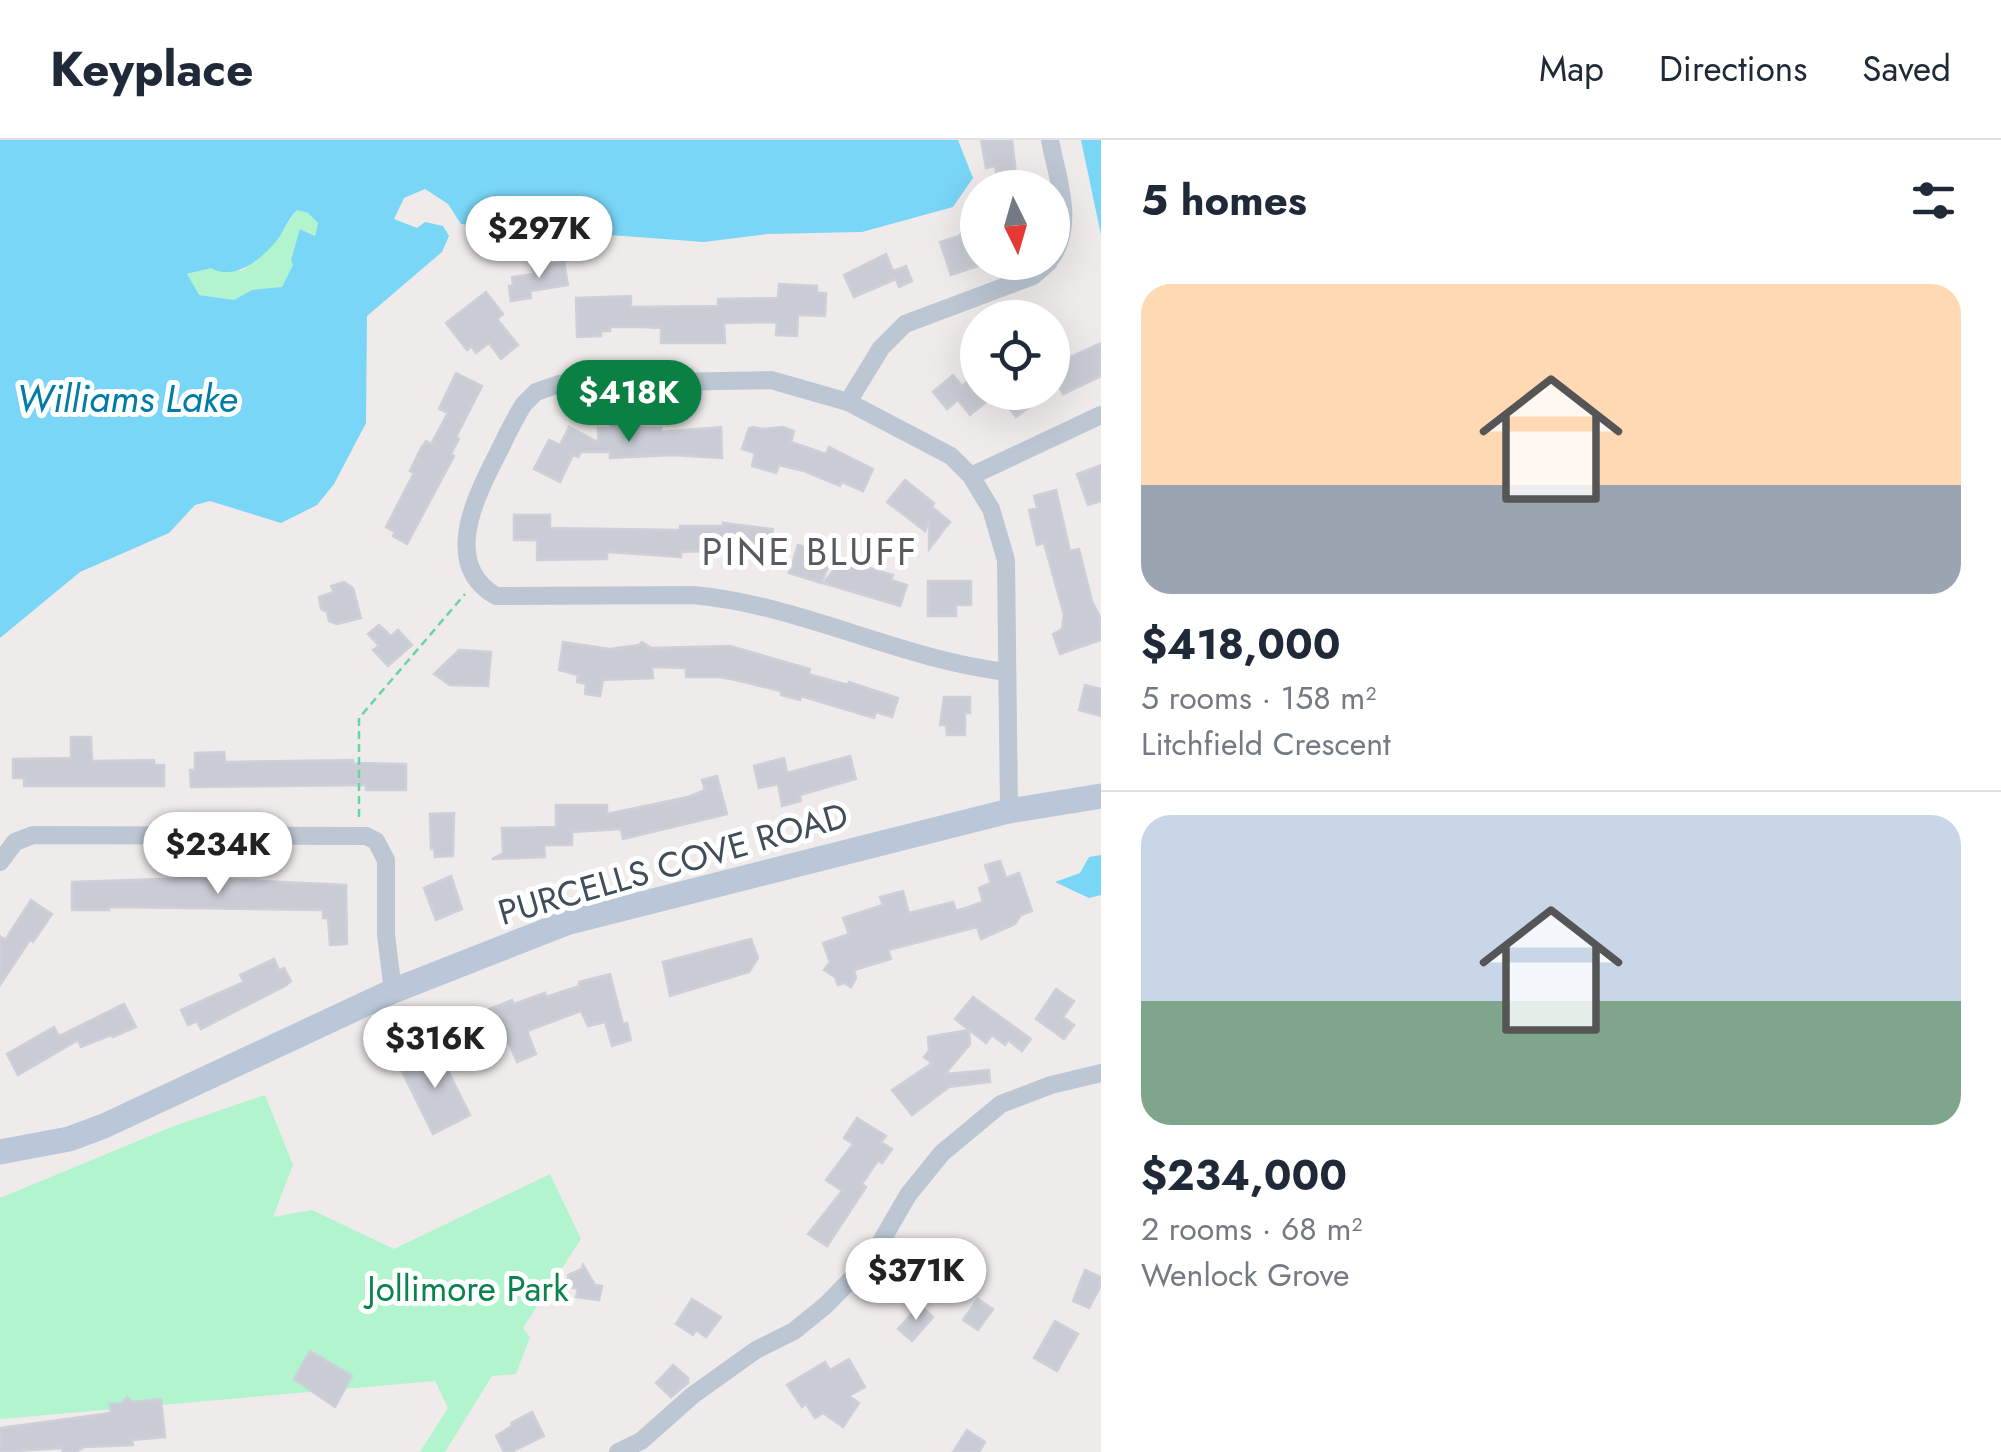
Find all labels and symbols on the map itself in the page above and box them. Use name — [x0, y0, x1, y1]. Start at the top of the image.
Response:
north arrow — [960, 170, 1070, 280]
pin: $297K — [469, 196, 609, 281]
pin: $418K — [559, 360, 699, 445]
water label: Williams Lake — [17, 371, 237, 426]
district label: PINE BLUFF — [702, 524, 918, 579]
street label: PURCELLS COVE ROAD — [492, 790, 854, 938]
pin: $234K — [148, 812, 288, 897]
pin: $316K — [365, 1006, 505, 1091]
pin: $371K — [846, 1238, 986, 1323]
park label: Jollimore Park — [363, 1264, 569, 1314]

